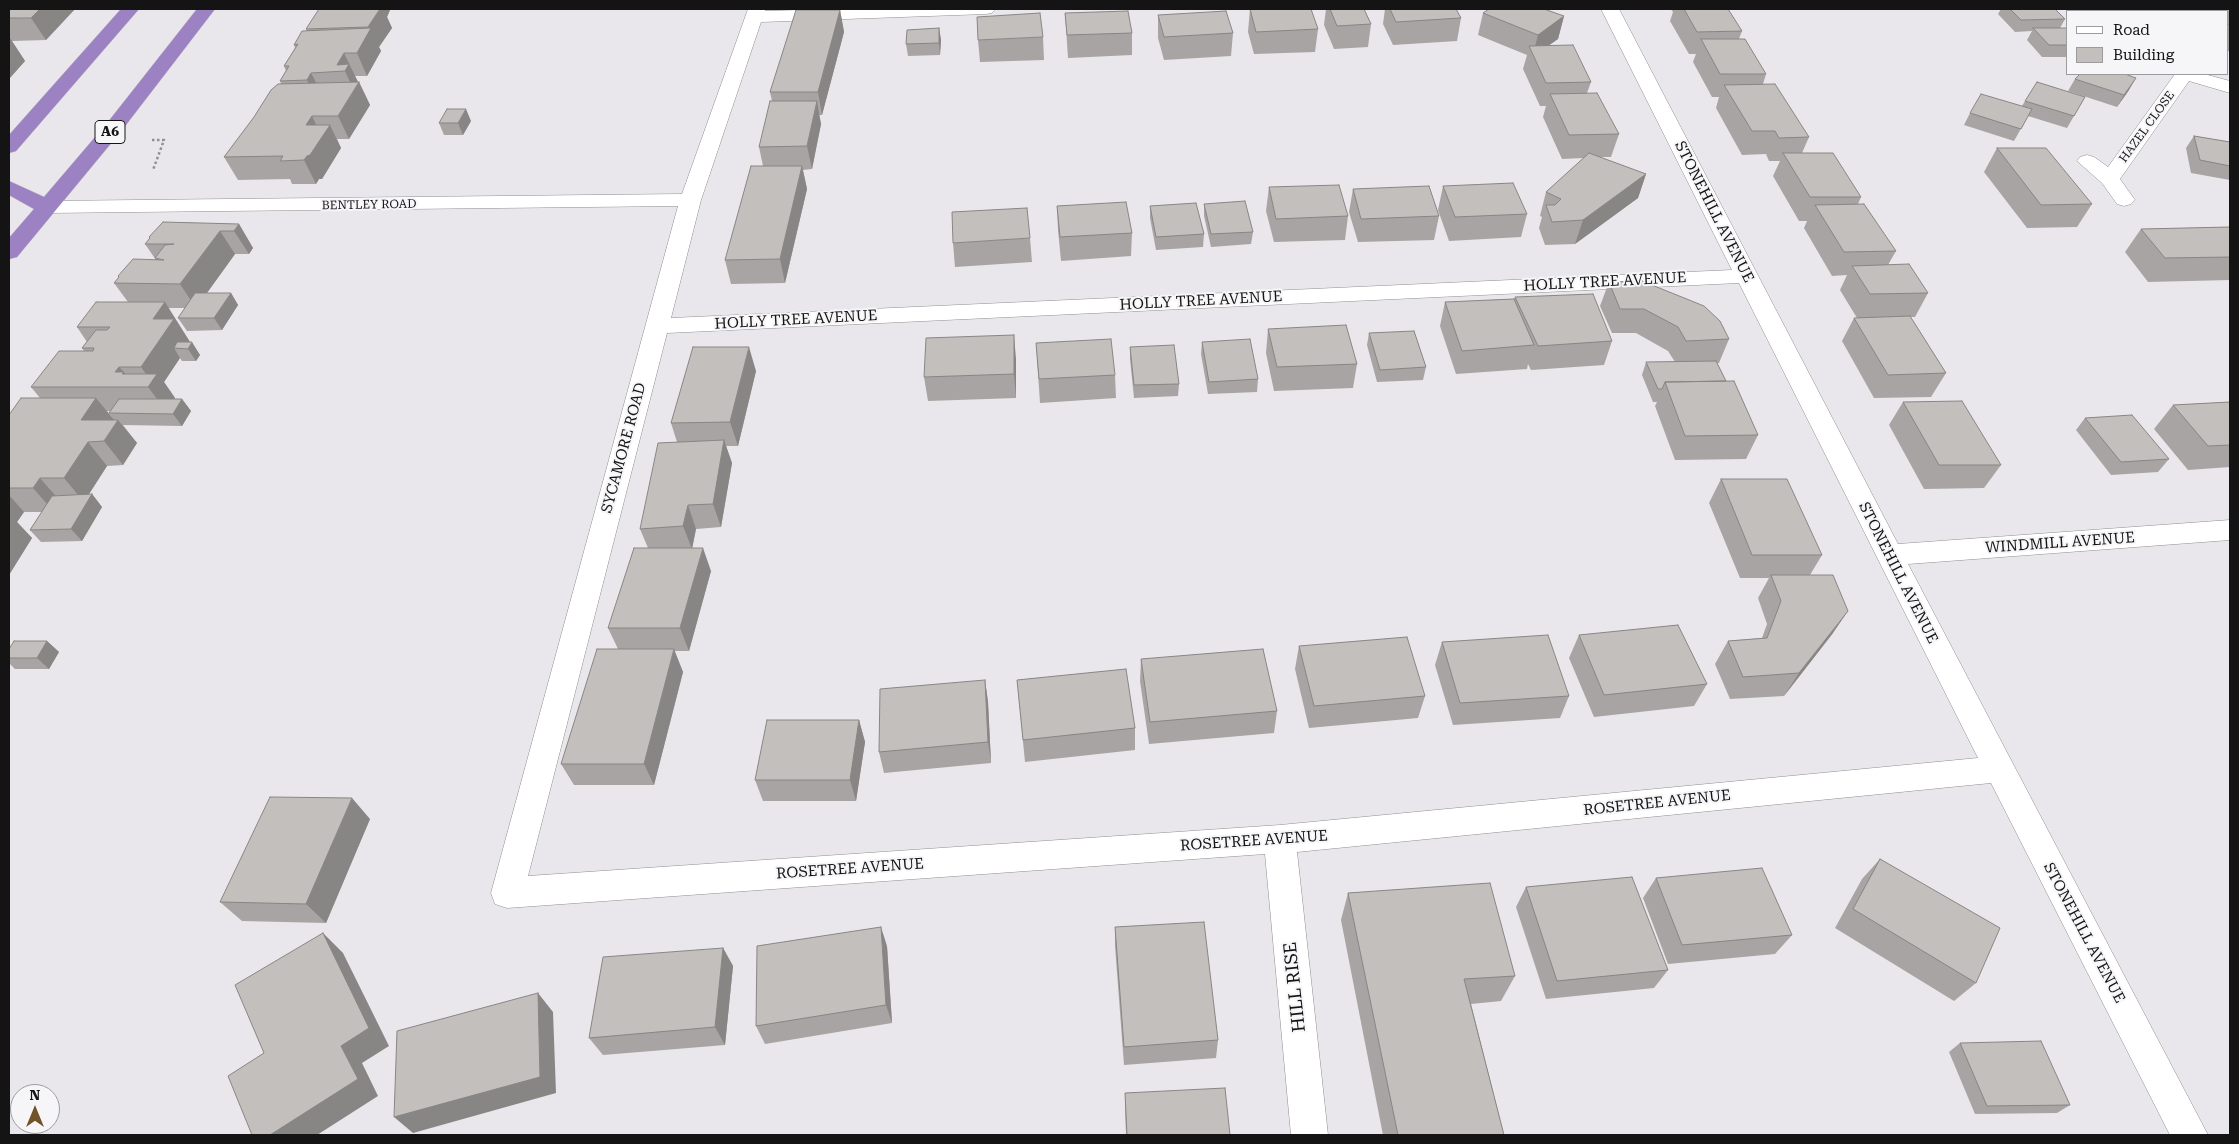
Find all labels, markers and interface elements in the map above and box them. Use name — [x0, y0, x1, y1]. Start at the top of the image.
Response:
legend — [2066, 10, 2229, 75]
text: Road — [2113, 21, 2150, 39]
text: Building — [2113, 46, 2174, 64]
street label: HAZEL CLOSE — [2116, 89, 2178, 165]
road number: A6 — [95, 120, 125, 144]
street label: STONEHILL AVENUE — [1671, 138, 1757, 286]
street label: BENTLEY ROAD — [321, 197, 417, 213]
street label: HOLLY TREE AVENUE — [1523, 269, 1687, 295]
street label: HOLLY TREE AVENUE — [1119, 288, 1283, 314]
street label: HOLLY TREE AVENUE — [714, 307, 878, 333]
street label: SYCAMORE ROAD — [598, 381, 650, 515]
street label: STONEHILL AVENUE — [1855, 499, 1941, 647]
street label: WINDMILL AVENUE — [1985, 529, 2135, 557]
street label: ROSETREE AVENUE — [1583, 786, 1731, 820]
street label: ROSETREE AVENUE — [1180, 827, 1328, 855]
street label: ROSETREE AVENUE — [776, 855, 924, 883]
street label: STONEHILL AVENUE — [2039, 860, 2129, 1006]
street label: HILL RISE — [1280, 941, 1310, 1033]
north arrow — [10, 1084, 60, 1134]
text: N — [30, 1087, 40, 1103]

